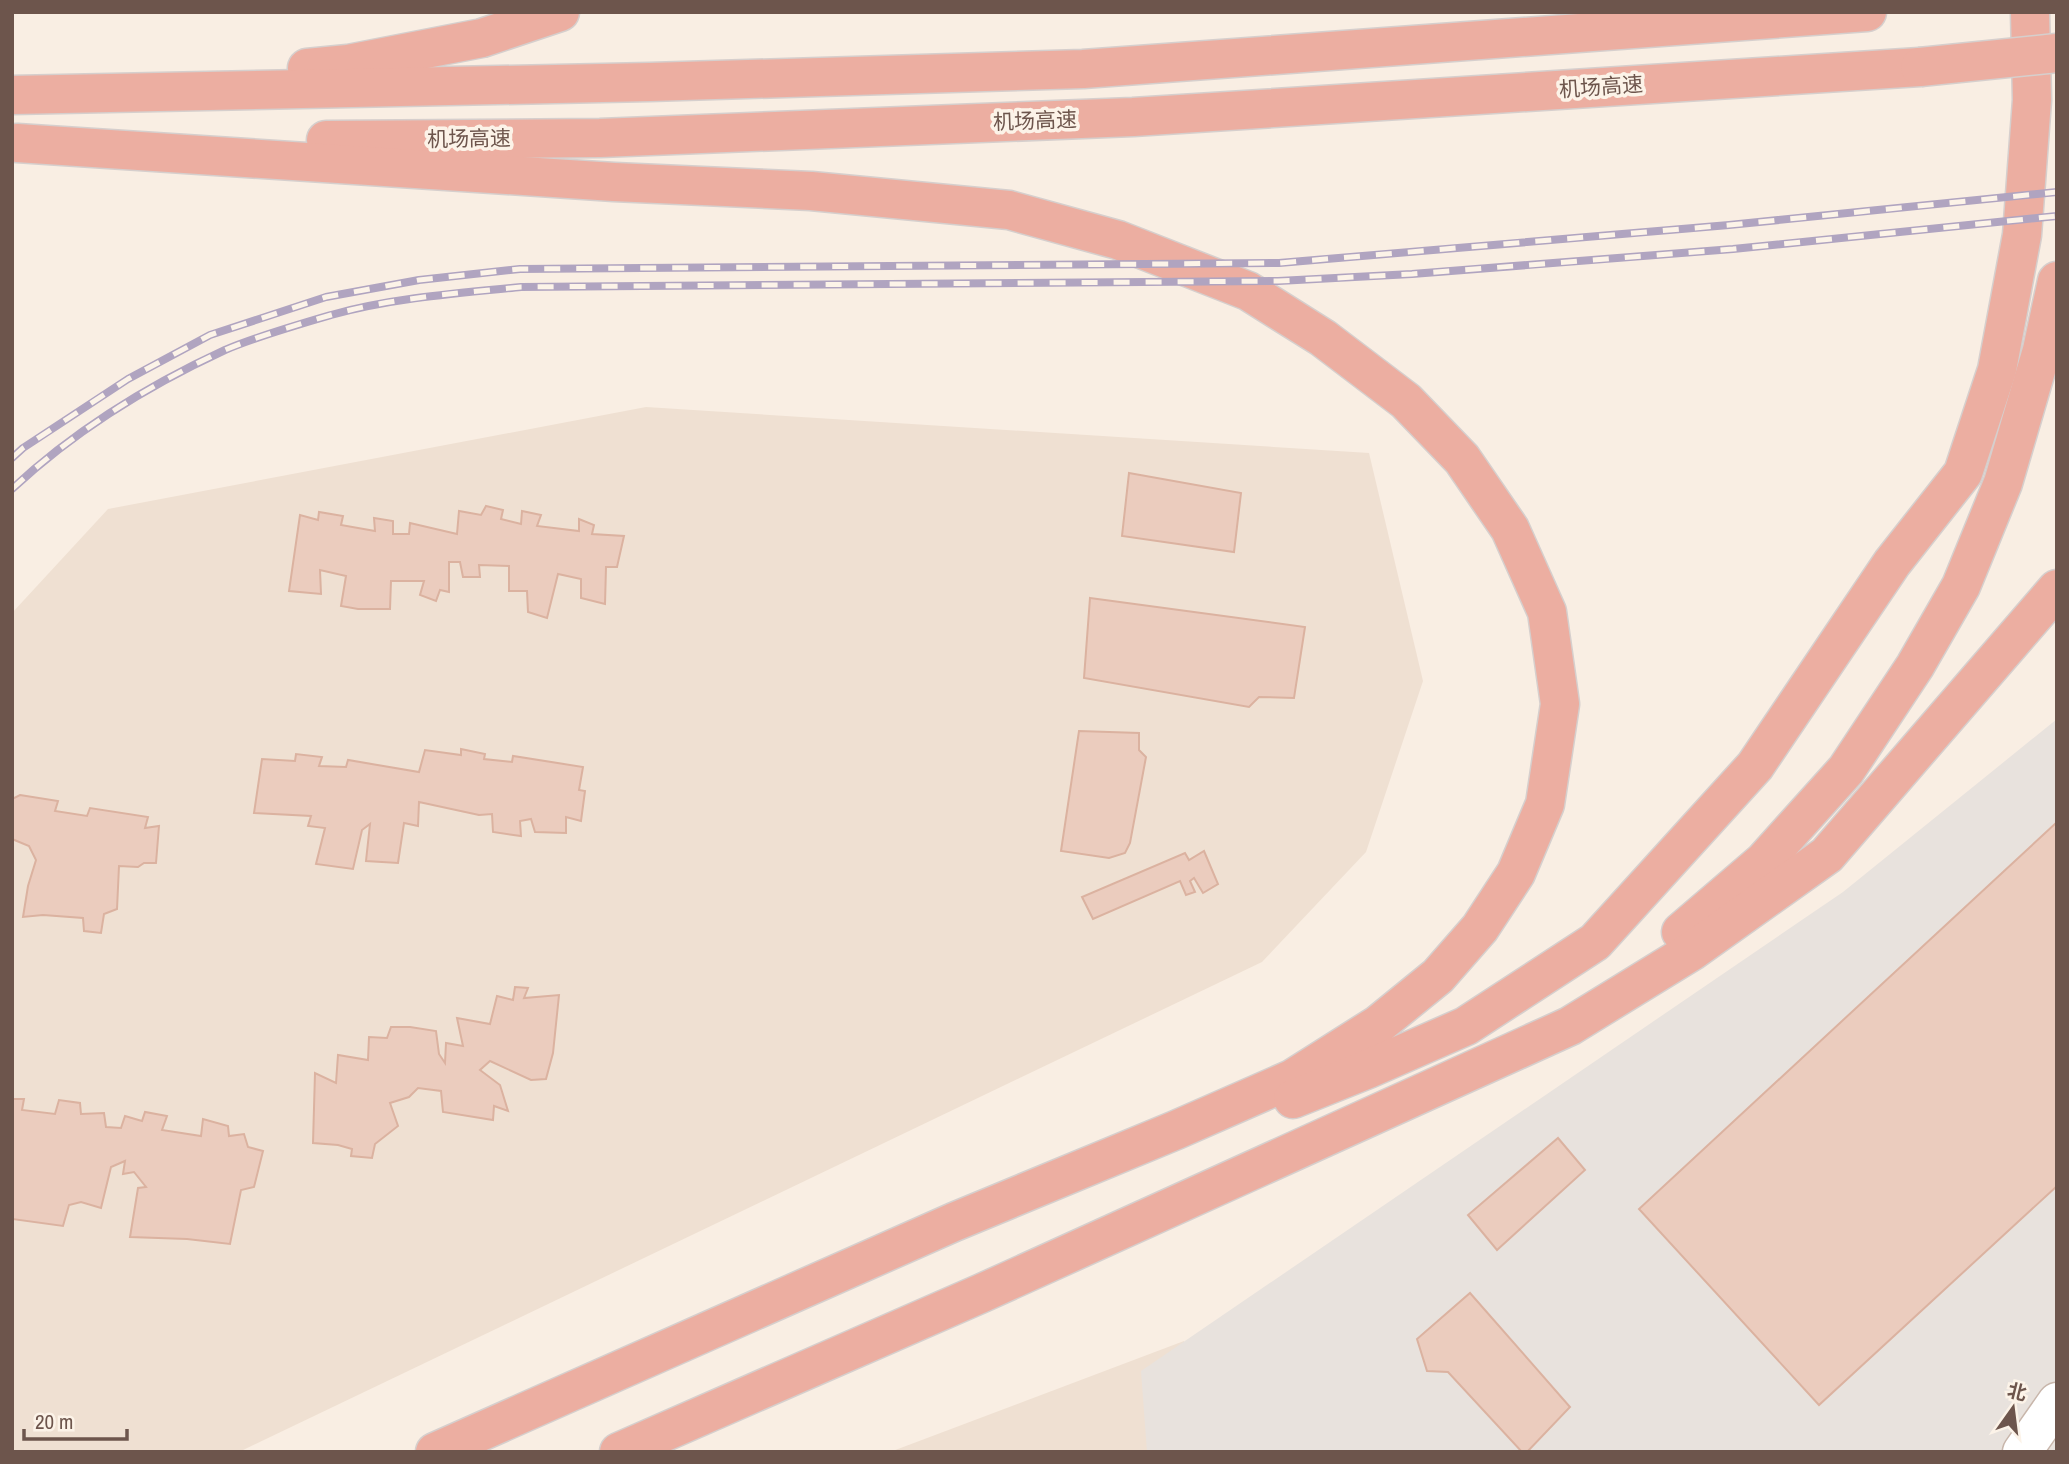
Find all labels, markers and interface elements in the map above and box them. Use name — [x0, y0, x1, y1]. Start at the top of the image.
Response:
street label: 机场高速 — [1558, 69, 1644, 104]
street label: 机场高速 — [993, 105, 1077, 136]
street label: 机场高速 — [427, 123, 511, 154]
north arrow — [1978, 1373, 2048, 1443]
text: 北 — [2005, 1377, 2029, 1406]
scale bar — [24, 1398, 128, 1442]
text: 20 m — [35, 1407, 73, 1436]

